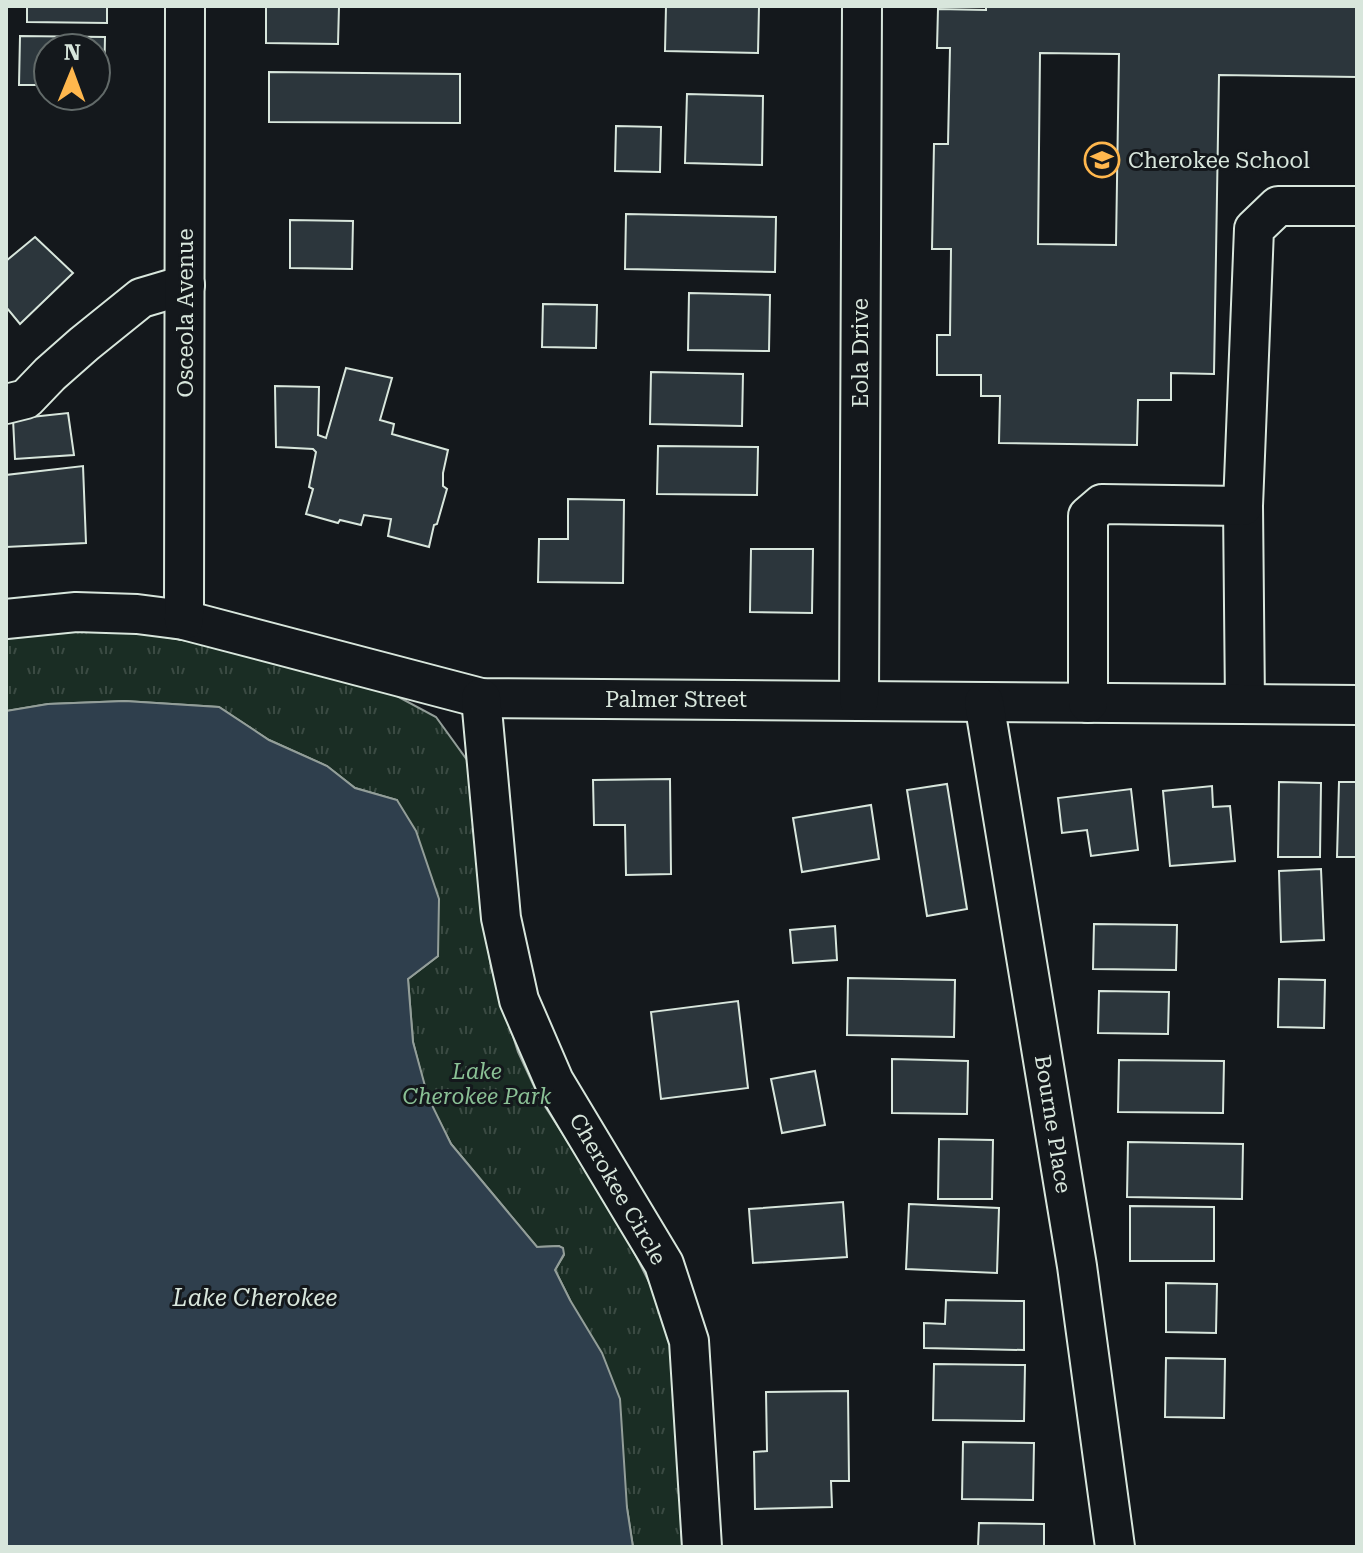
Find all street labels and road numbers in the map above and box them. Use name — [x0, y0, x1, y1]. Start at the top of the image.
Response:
street label: Osceola Avenue — [173, 229, 198, 397]
street label: Eola Drive — [848, 298, 873, 408]
street label: Palmer Street — [605, 687, 747, 712]
street label: Bourne Place — [1030, 1053, 1076, 1195]
street label: Cherokee Circle — [565, 1109, 671, 1269]

